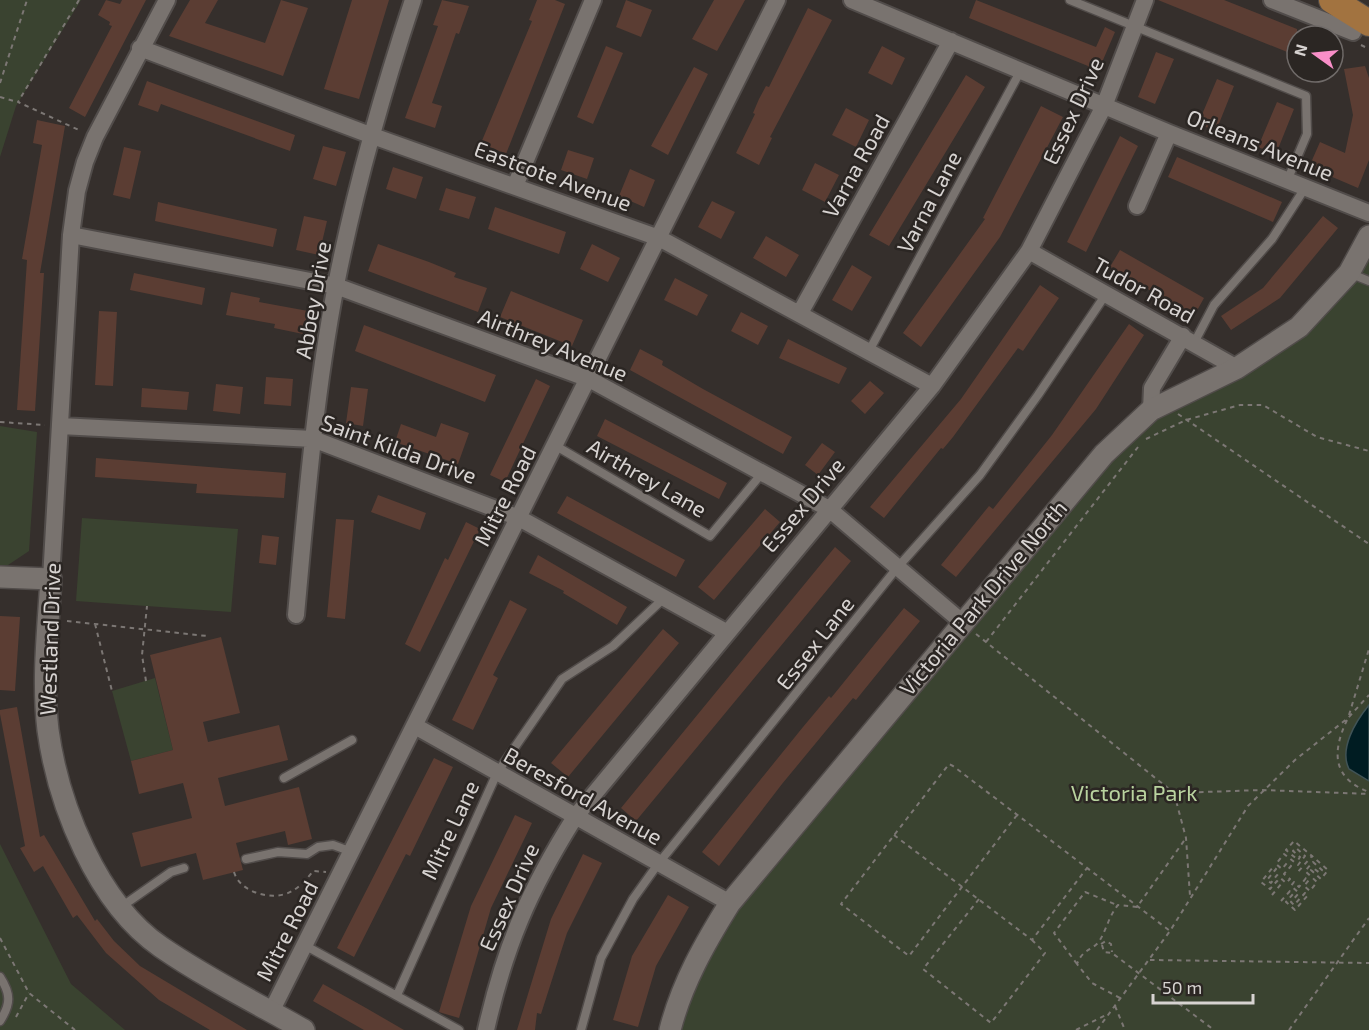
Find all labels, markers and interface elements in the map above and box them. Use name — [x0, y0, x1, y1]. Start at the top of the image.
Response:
north arrow — [1285, 24, 1345, 84]
text: N — [1289, 42, 1311, 58]
street label: Essex Drive — [1036, 53, 1108, 168]
street label: Orleans Avenue — [1183, 103, 1338, 185]
street label: Varna Road — [816, 109, 894, 222]
street label: Eastcote Avenue — [471, 135, 635, 216]
street label: Varna Lane — [890, 146, 966, 257]
street label: Abbey Drive — [289, 239, 335, 361]
street label: Tudor Road — [1089, 251, 1200, 328]
street label: Airthrey Avenue — [475, 302, 632, 386]
street label: Saint Kilda Drive — [318, 408, 480, 488]
street label: Airthrey Lane — [583, 433, 712, 522]
street label: Mitre Road — [468, 441, 540, 550]
street label: Essex Drive — [755, 452, 849, 557]
street label: Victoria Park Drive North — [893, 495, 1071, 700]
street label: Westland Drive — [33, 562, 65, 716]
street label: Essex Lane — [770, 591, 859, 694]
street label: Beresford Avenue — [500, 741, 667, 849]
street label: Mitre Lane — [415, 776, 483, 883]
park label: Victoria Park — [1071, 779, 1197, 805]
street label: Essex Drive — [473, 839, 543, 955]
street label: Mitre Road — [250, 876, 322, 985]
scale bar — [1153, 967, 1254, 1005]
text: 50 m — [1162, 976, 1202, 998]

